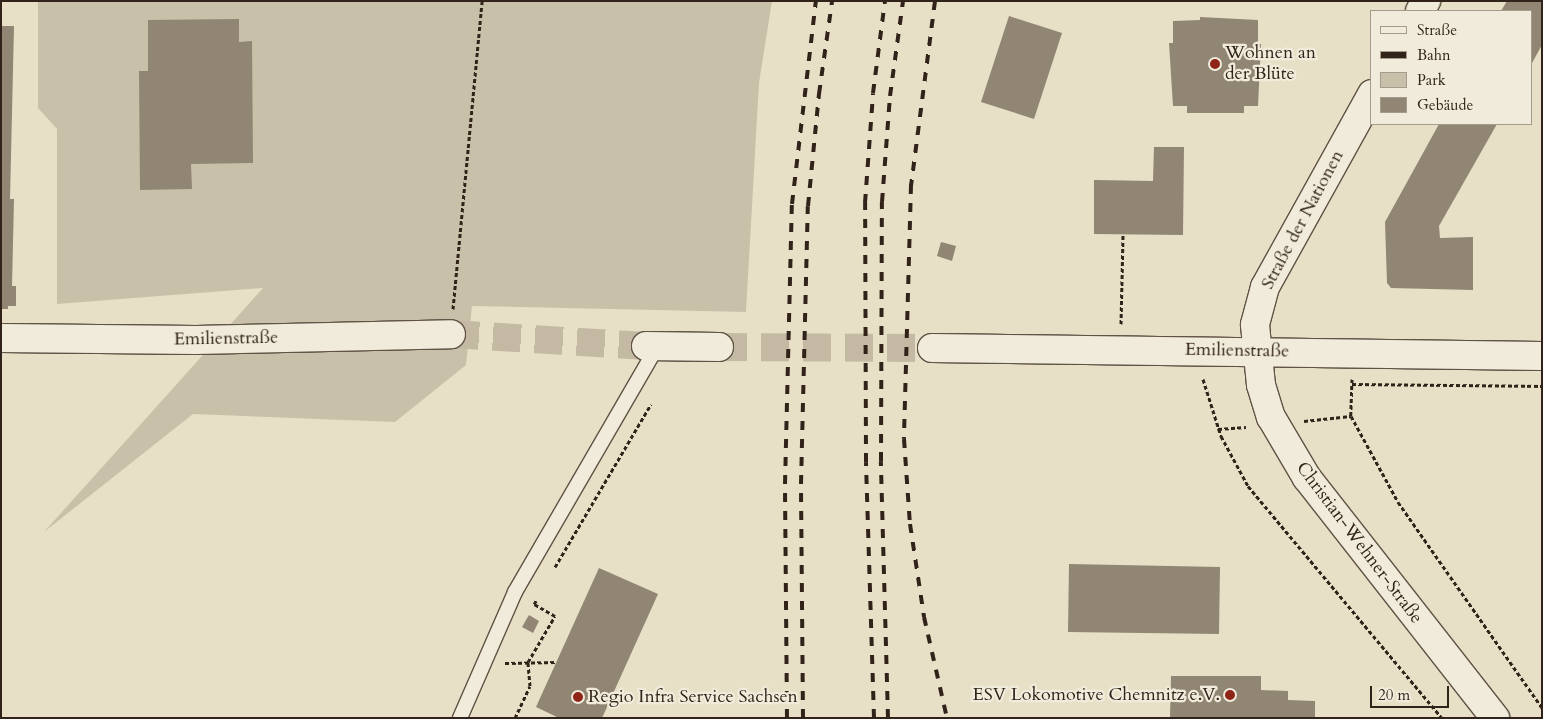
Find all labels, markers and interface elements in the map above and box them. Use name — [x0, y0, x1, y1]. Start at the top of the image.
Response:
legend — [1370, 10, 1533, 125]
text: Straße — [1417, 20, 1457, 40]
place label: Wohnen an der Blüte — [1225, 43, 1316, 86]
text: Bahn — [1417, 45, 1450, 65]
marker: Wohnen an der Blüte — [1209, 58, 1221, 70]
text: Park — [1417, 70, 1446, 90]
text: Gebäude — [1417, 95, 1473, 115]
street label: Straße der Nationen — [1257, 147, 1349, 293]
street label: Emilienstraße — [174, 327, 278, 351]
street label: Emilienstraße — [1185, 339, 1289, 363]
street label: Christian-Wehner-Straße — [1291, 458, 1427, 628]
scale bar — [1373, 676, 1452, 708]
place label: ESV Lokomotive Chemnitz e.V. — [973, 684, 1220, 706]
text: 20 m — [1378, 685, 1410, 705]
place label: Regio Infra Service Sachsen — [588, 686, 798, 708]
marker: ESV Lokomotive Chemnitz e.V. — [1224, 689, 1236, 701]
marker: Regio Infra Service Sachsen — [572, 691, 584, 703]

